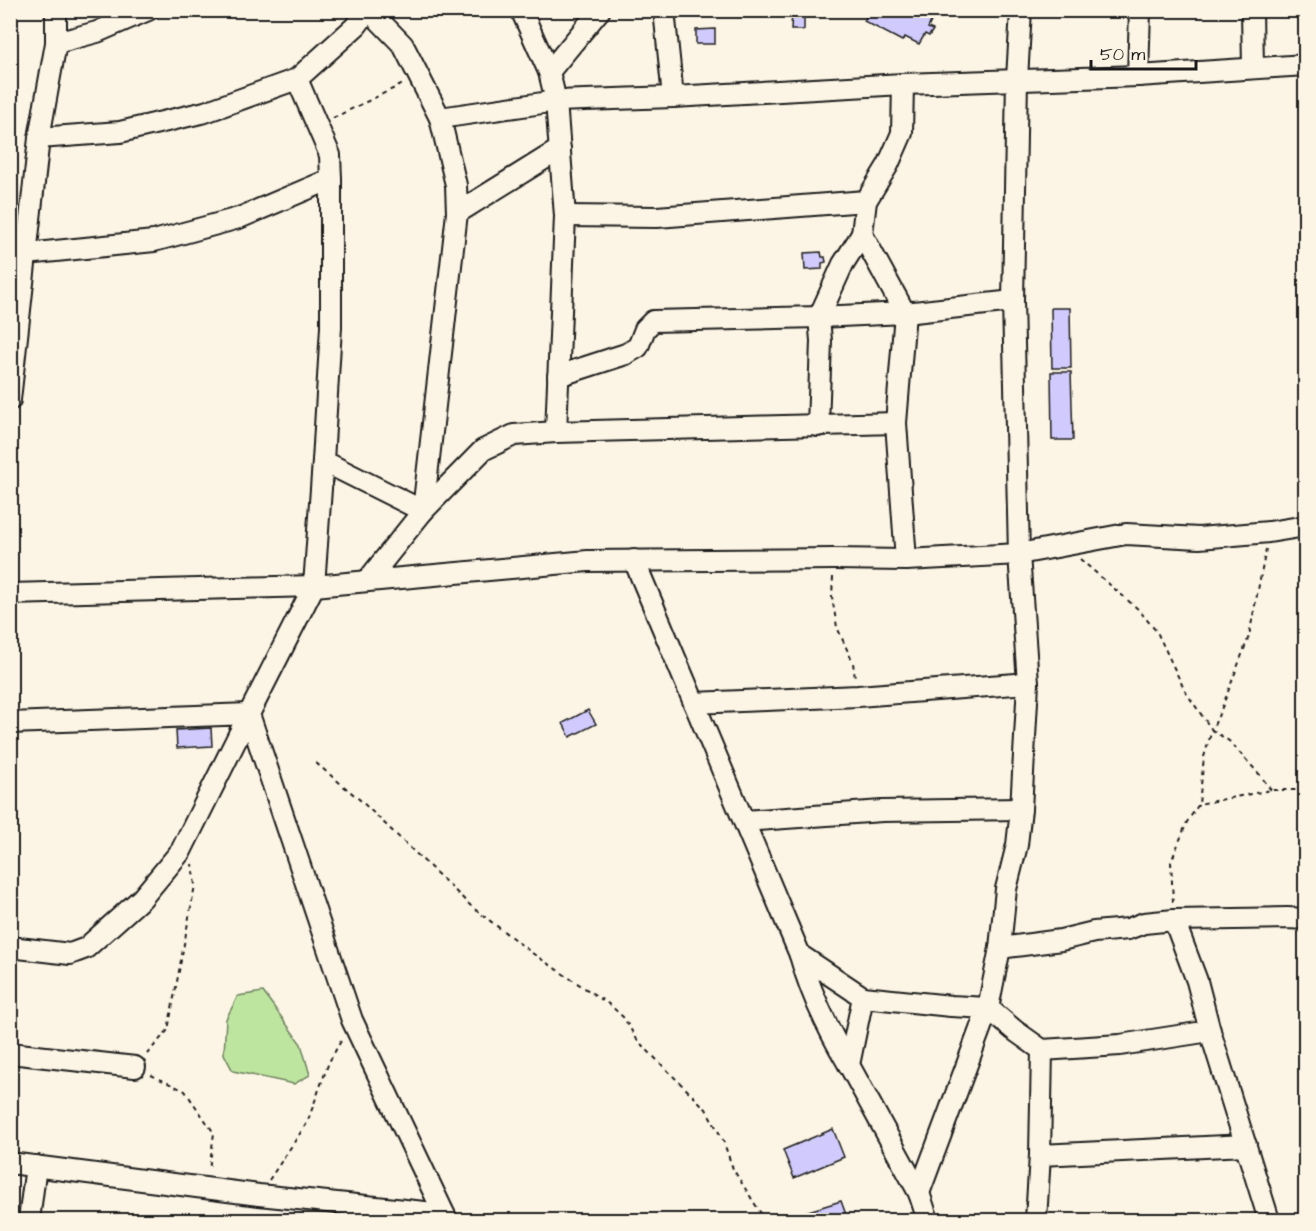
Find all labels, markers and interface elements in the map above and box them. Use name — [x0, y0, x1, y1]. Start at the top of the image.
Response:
scale bar — [1091, 33, 1196, 71]
text: 50 m — [1100, 42, 1145, 67]

